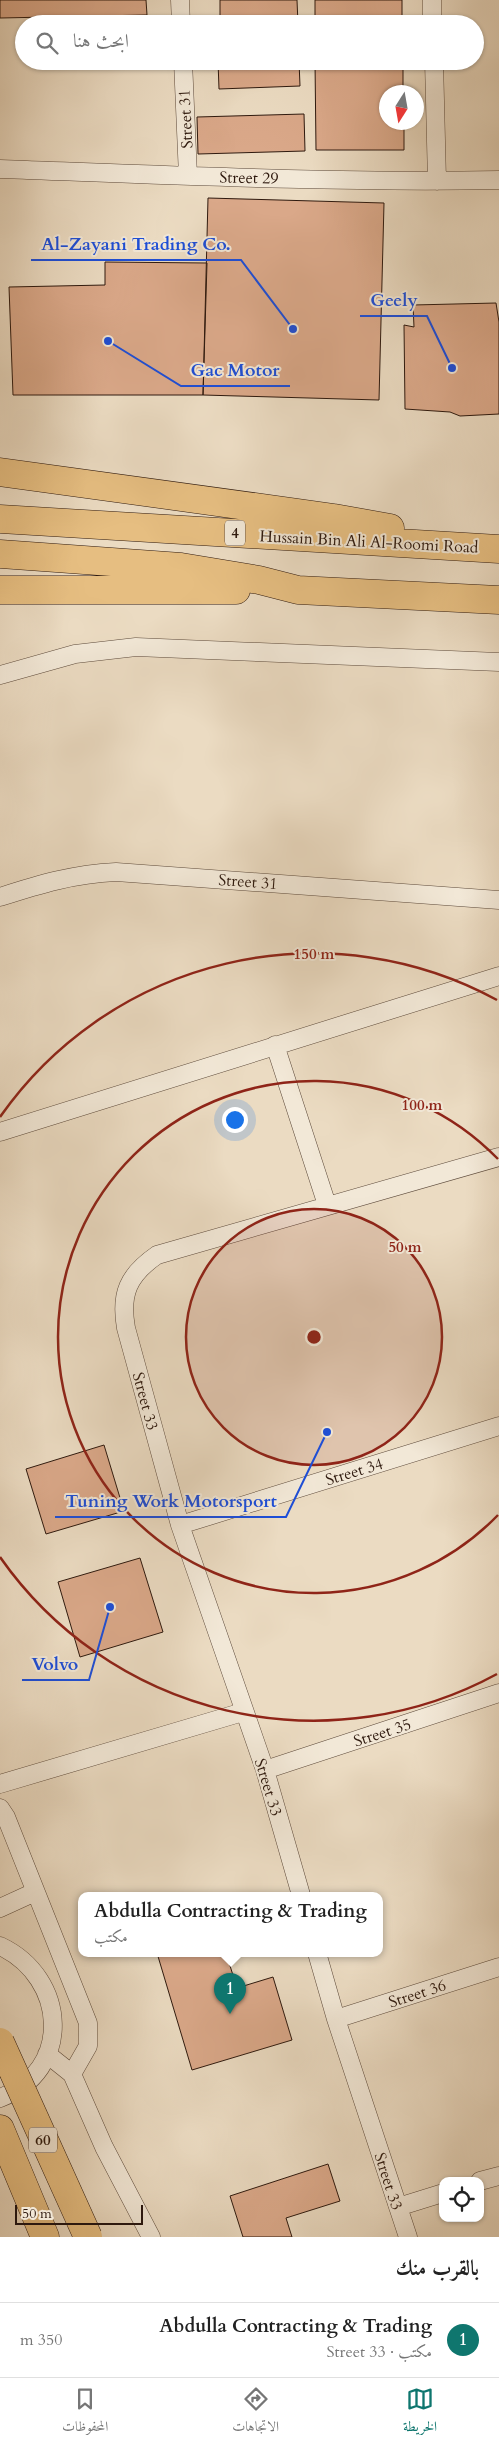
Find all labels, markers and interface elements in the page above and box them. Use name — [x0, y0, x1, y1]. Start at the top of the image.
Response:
search box — [15, 15, 484, 70]
text: ابحث هنا — [73, 28, 129, 54]
icon: search — [33, 29, 61, 57]
north arrow — [379, 85, 424, 130]
street label: Street 31 — [173, 89, 199, 149]
street label: Street 29 — [219, 166, 279, 190]
callout: Al-Zayani Trading Co. — [31, 227, 241, 260]
text: Al-Zayani Trading Co. — [41, 232, 231, 257]
callout: Geely — [360, 283, 427, 316]
text: Geely — [370, 288, 418, 313]
callout: Gac Motor — [181, 353, 290, 386]
text: Gac Motor — [190, 358, 280, 383]
road number: 4 — [225, 520, 245, 546]
street label: Hussain Bin Ali Al-Roomi Road — [259, 525, 479, 559]
street label: Street 31 — [218, 869, 278, 895]
text: 150 m — [294, 944, 335, 964]
text: 100 m — [402, 1095, 443, 1115]
your location — [222, 1107, 248, 1133]
text: 50 m — [388, 1237, 422, 1257]
centre of rings — [305, 1328, 323, 1346]
street label: Street 33 — [127, 1370, 163, 1433]
street label: Street 34 — [323, 1453, 386, 1491]
callout: Tuning Work Motorsport — [55, 1484, 286, 1517]
text: Tuning Work Motorsport — [65, 1489, 277, 1514]
callout: Volvo — [22, 1647, 89, 1680]
text: Volvo — [32, 1652, 78, 1677]
street label: Street 35 — [351, 1713, 414, 1753]
street label: Street 33 — [249, 1756, 287, 1819]
popup — [78, 1892, 383, 1957]
text: Abdulla Contracting & Trading — [94, 1898, 367, 1924]
text: مكتب — [94, 1926, 128, 1948]
pin: 1 — [214, 1973, 246, 2014]
street label: Street 36 — [386, 1974, 449, 2014]
road number: 60 — [29, 2128, 57, 2152]
street label: Street 33 — [368, 2150, 408, 2213]
map controls — [439, 2177, 484, 2222]
button: locate — [439, 2177, 484, 2222]
scale bar — [15, 2202, 142, 2225]
text: 50 m — [22, 2204, 52, 2223]
text: بالقرب منك — [396, 2254, 479, 2283]
text: Abdulla Contracting & Trading — [159, 2313, 432, 2339]
text: 350 m — [20, 2329, 62, 2351]
text: 1 — [459, 2329, 467, 2351]
text: مكتب · Street 33 — [326, 2341, 432, 2363]
tab: المحفوظات — [62, 2385, 108, 2440]
tab: الاتجاهات — [232, 2385, 279, 2440]
tab: الخريطة — [403, 2385, 437, 2440]

